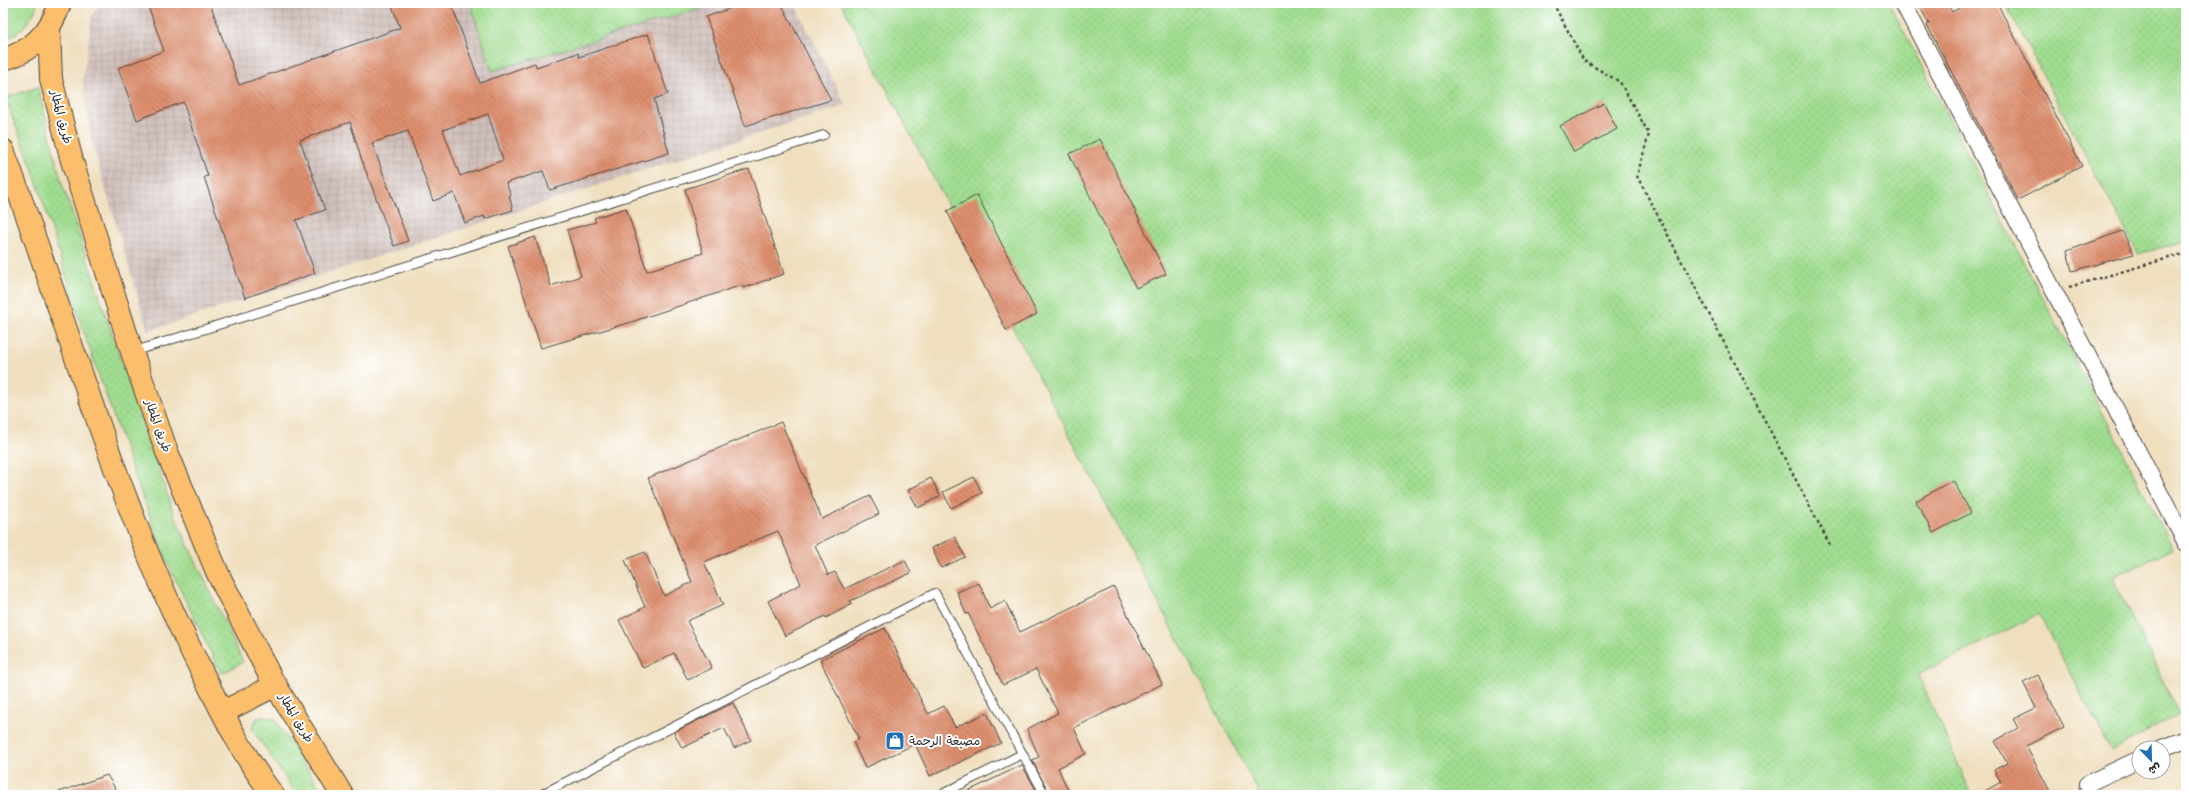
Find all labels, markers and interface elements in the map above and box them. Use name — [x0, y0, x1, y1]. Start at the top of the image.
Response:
street label: طريق المطار — [45, 87, 77, 146]
street label: طريق المطار — [139, 396, 176, 455]
street label: طريق المطار — [273, 689, 318, 747]
shop icon: مصبغة الرحمة — [884, 730, 906, 752]
place label: مصبغة الرحمة — [909, 732, 980, 751]
north arrow — [2131, 740, 2171, 780]
text: ش — [2145, 758, 2164, 779]

